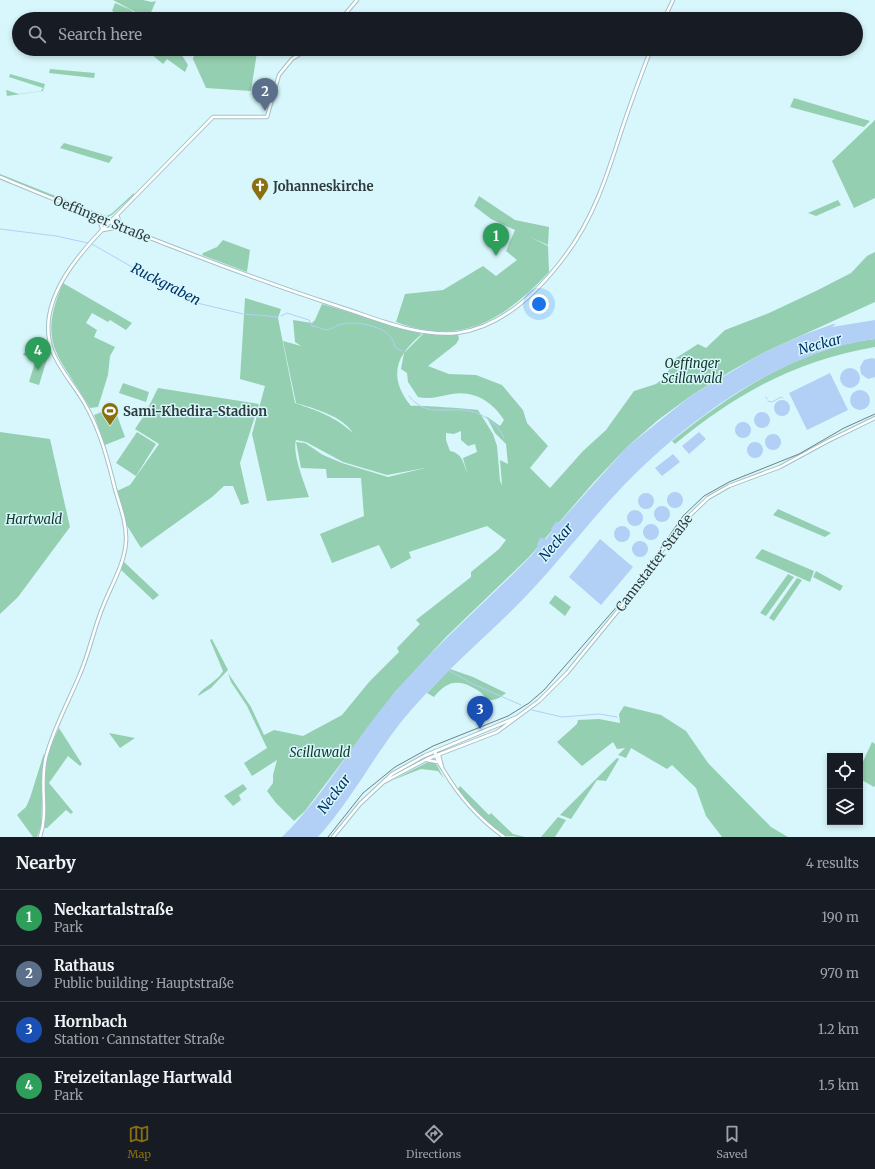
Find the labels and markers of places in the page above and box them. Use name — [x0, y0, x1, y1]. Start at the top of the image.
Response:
pin: 2 — [252, 78, 278, 111]
church icon: Johanneskirche — [250, 176, 270, 201]
place label: Johanneskirche — [272, 178, 374, 195]
pin: 1 — [483, 223, 509, 256]
pin: 4 — [25, 337, 51, 370]
sports icon: Sami-Khedira-Stadion — [100, 401, 120, 426]
place label: Sami-Khedira-Stadion — [123, 403, 267, 420]
pin: 3 — [467, 696, 493, 729]

